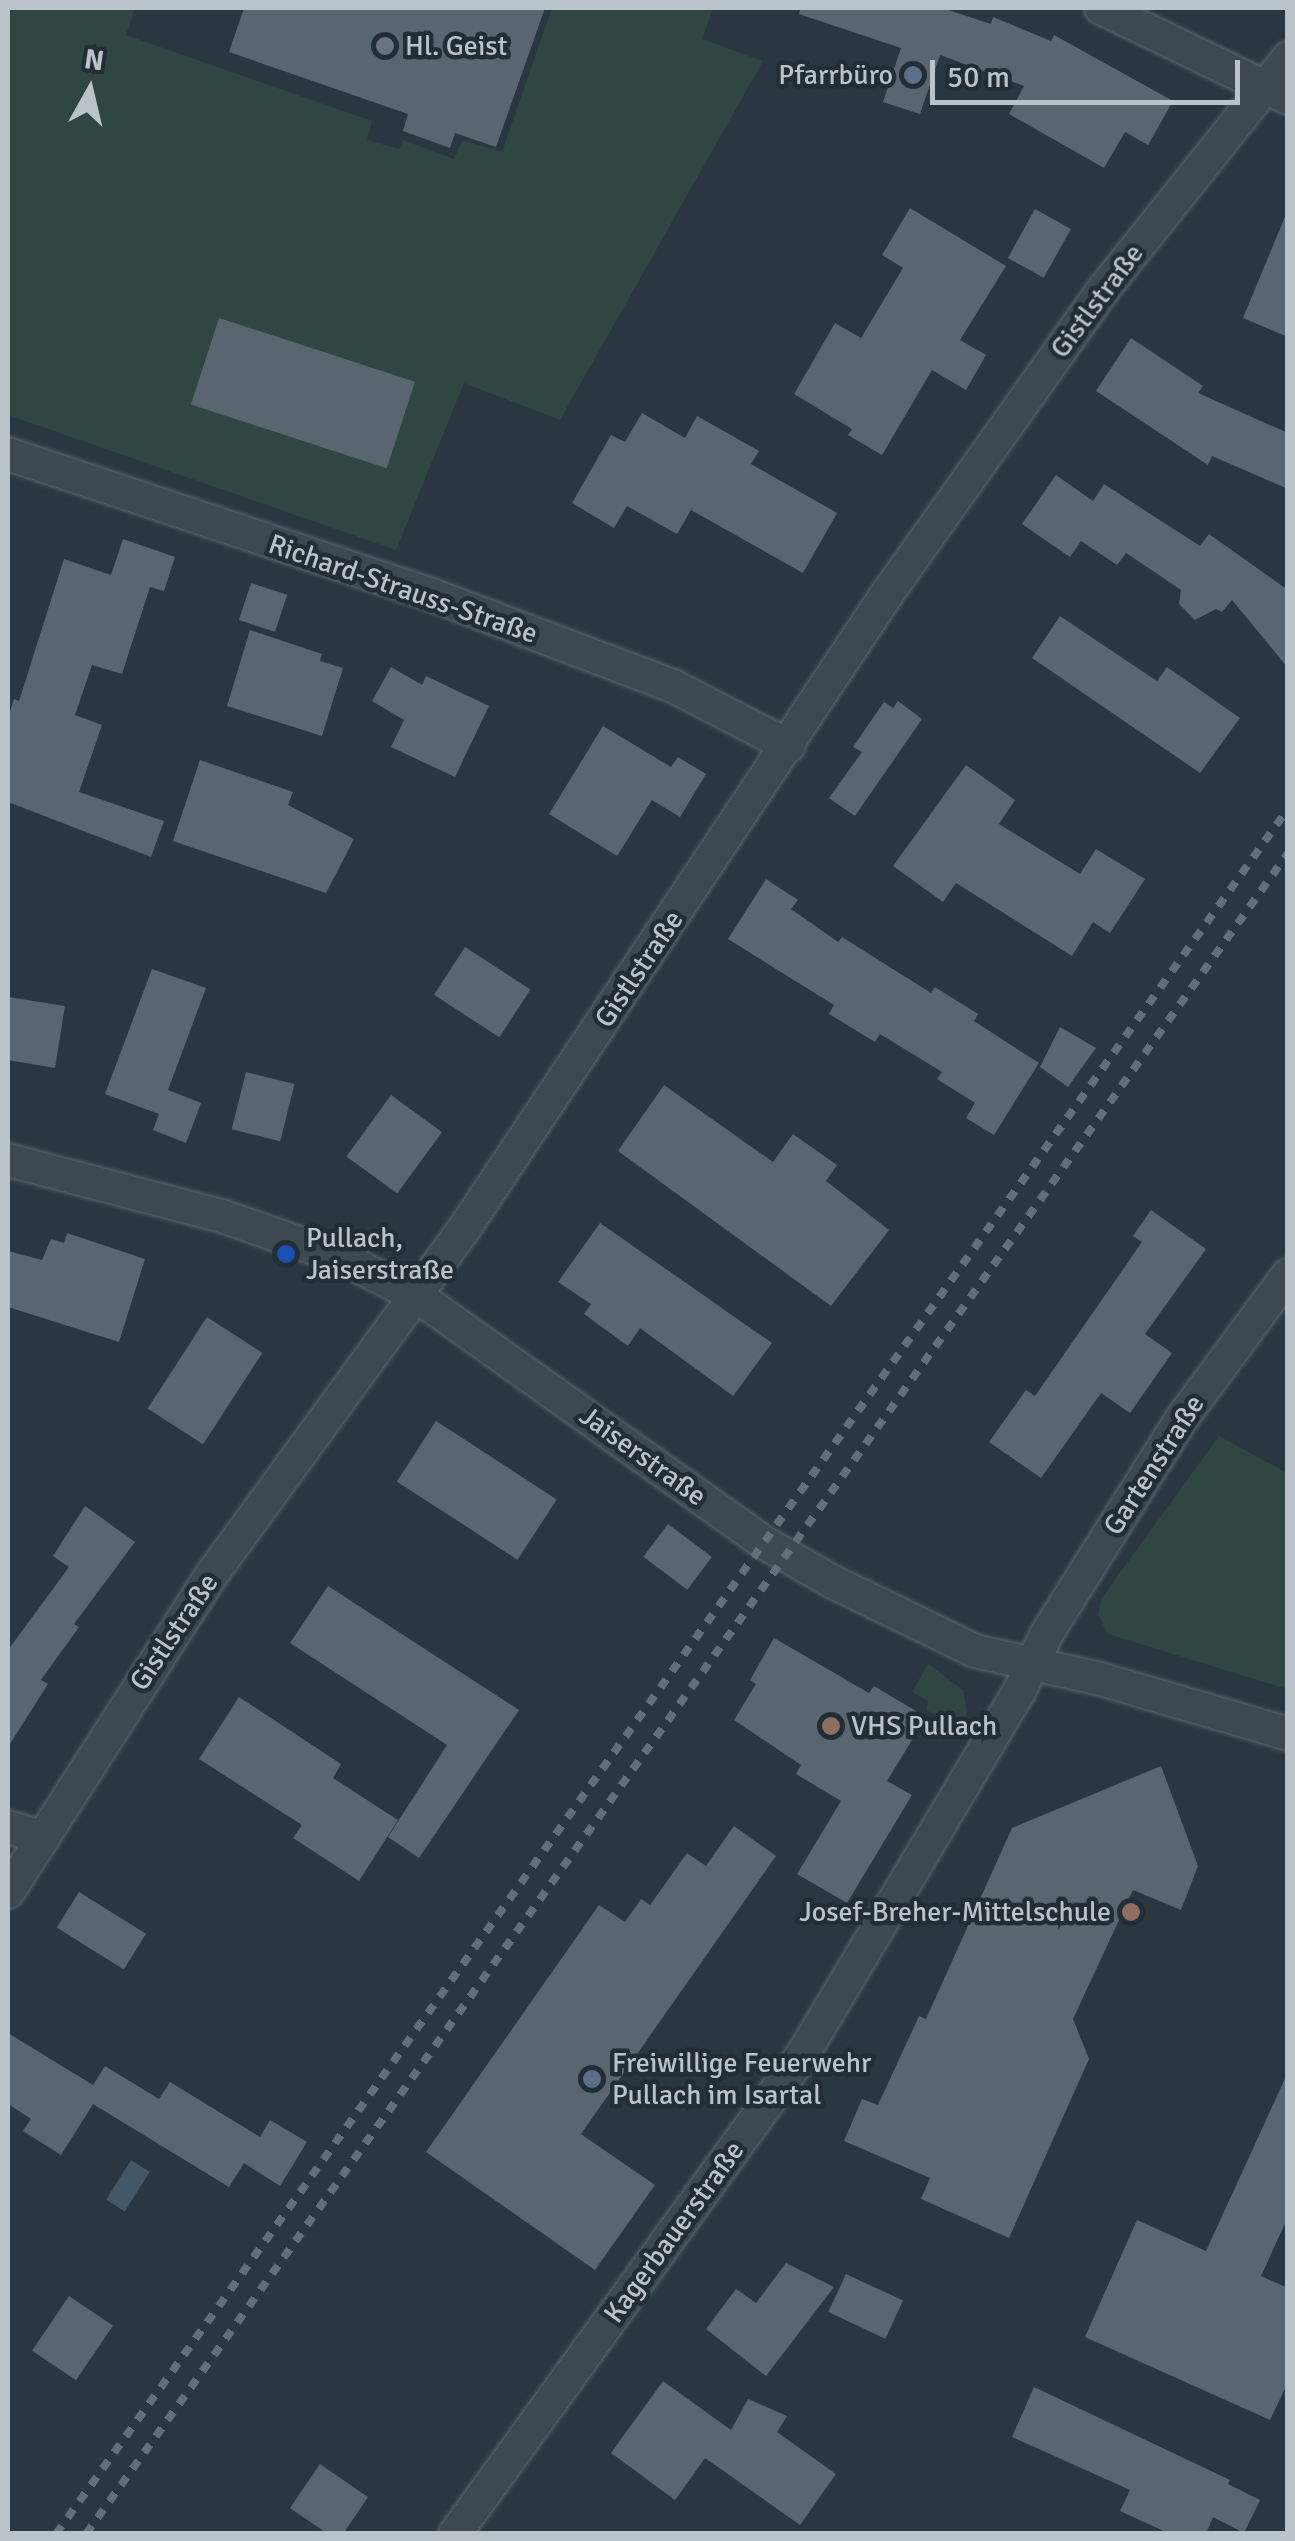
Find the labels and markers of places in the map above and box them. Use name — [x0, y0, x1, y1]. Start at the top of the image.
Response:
place label: Hl. Geist — [405, 29, 507, 63]
marker: Hl. Geist — [374, 35, 396, 57]
place label: Pfarrbüro — [778, 58, 893, 92]
marker: Pfarrbüro — [902, 64, 924, 86]
place label: Pullach, Jaiserstraße — [306, 1221, 454, 1287]
marker: Pullach, Jaiserstraße — [275, 1243, 297, 1265]
place label: VHS Pullach — [851, 1709, 997, 1743]
marker: VHS Pullach — [820, 1715, 842, 1737]
place label: Josef-Breher-Mittelschule — [799, 1895, 1111, 1929]
marker: Josef-Breher-Mittelschule — [1120, 1901, 1142, 1923]
place label: Freiwillige Feuerwehr Pullach im Isartal — [612, 2046, 871, 2112]
marker: Freiwillige Feuerwehr Pullach im Isartal — [581, 2068, 603, 2090]

